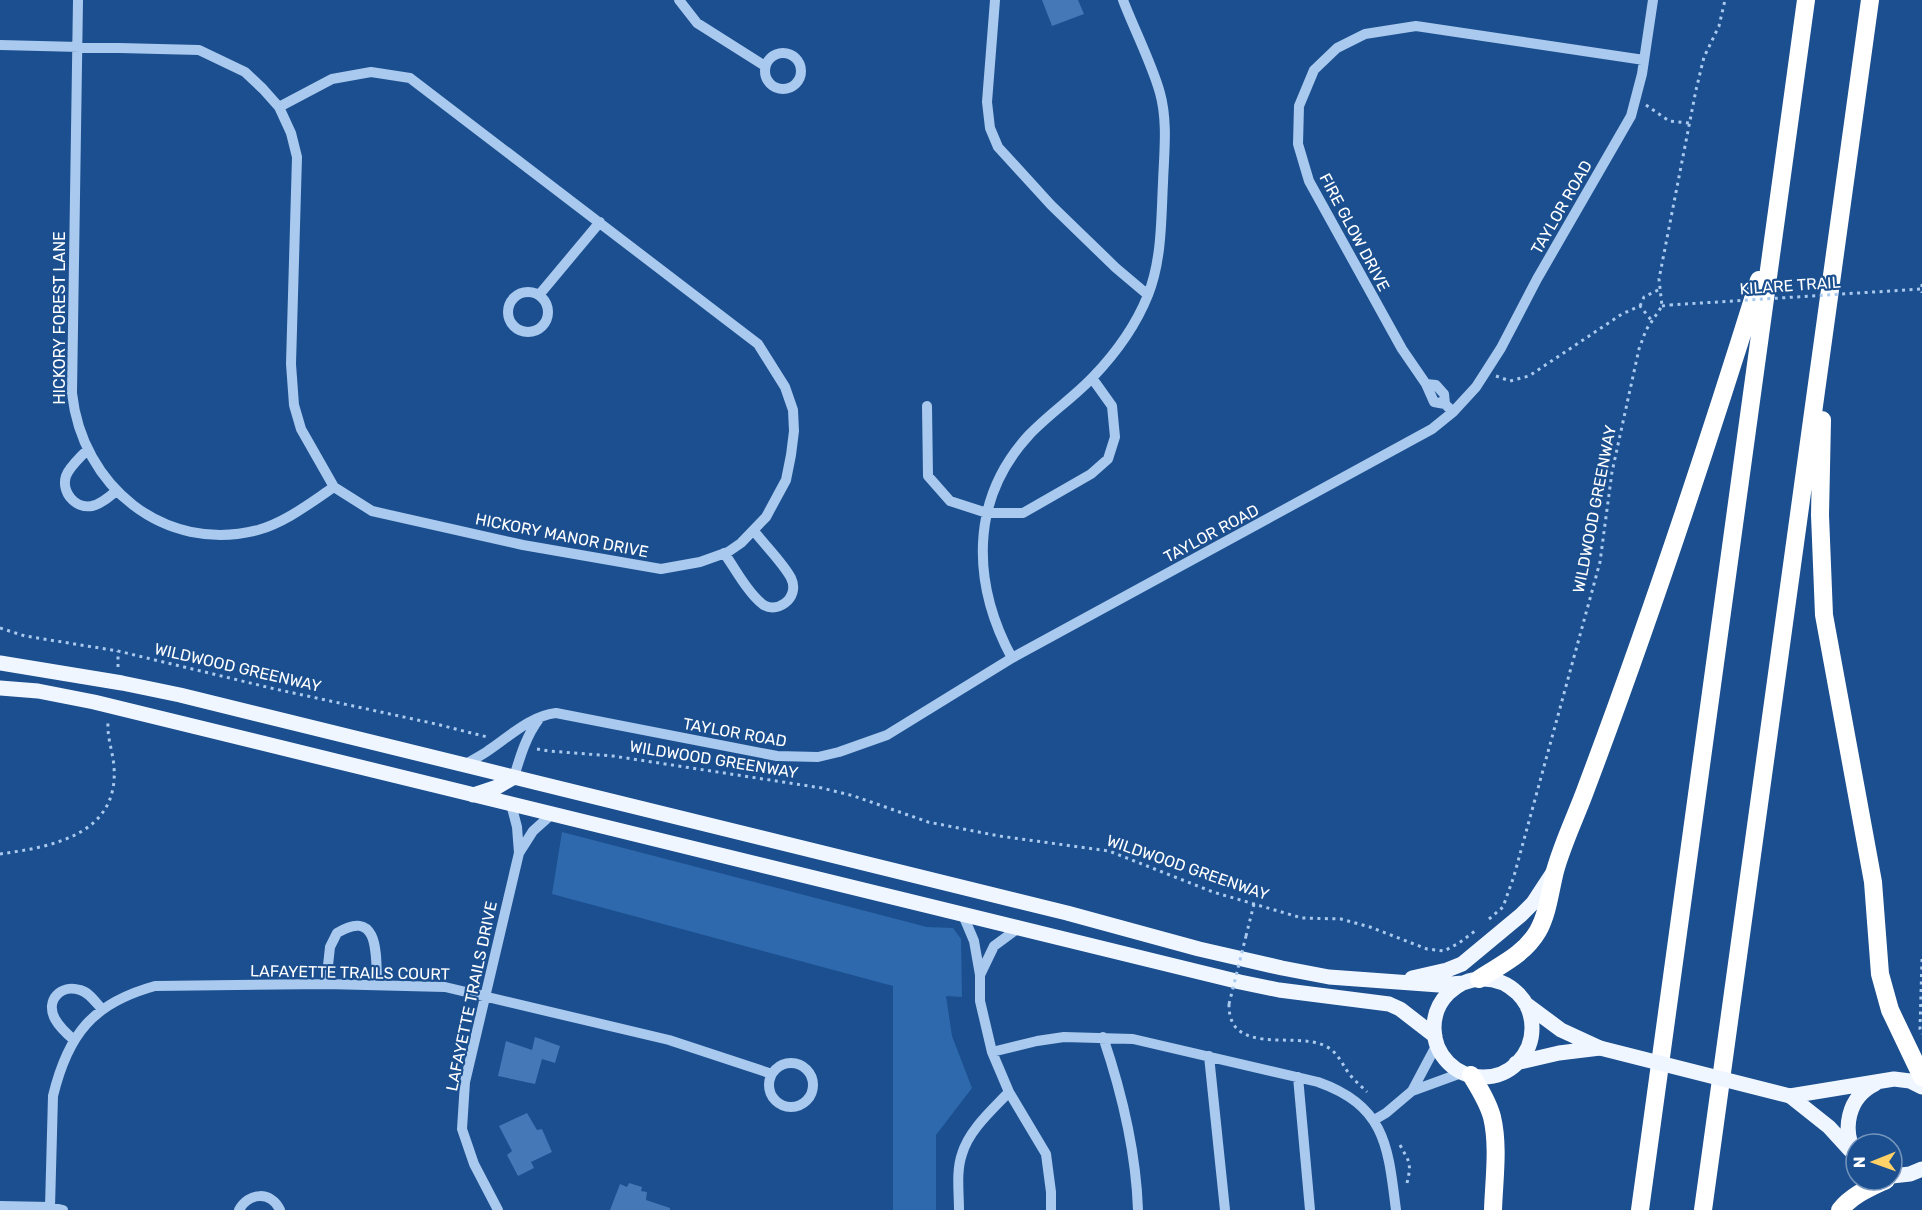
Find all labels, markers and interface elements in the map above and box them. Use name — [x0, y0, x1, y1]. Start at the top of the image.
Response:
street label: TAYLOR ROAD — [1527, 157, 1596, 257]
street label: FIRE GLOW DRIVE — [1315, 170, 1394, 294]
street label: HICKORY FOREST LANE — [50, 231, 69, 405]
street label: KILARE TRAIL — [1739, 272, 1841, 299]
street label: WILDWOOD GREENWAY — [1569, 424, 1620, 595]
street label: TAYLOR ROAD — [1160, 500, 1262, 566]
street label: HICKORY MANOR DRIVE — [474, 509, 650, 562]
street label: WILDWOOD GREENWAY — [153, 639, 323, 696]
street label: TAYLOR ROAD — [682, 714, 788, 751]
street label: WILDWOOD GREENWAY — [628, 737, 800, 782]
street label: WILDWOOD GREENWAY — [1104, 831, 1272, 904]
street label: LAFAYETTE TRAILS DRIVE — [442, 899, 501, 1093]
street label: LAFAYETTE TRAILS COURT — [250, 961, 450, 984]
north arrow — [1844, 1132, 1904, 1192]
text: N — [1850, 1156, 1869, 1168]

